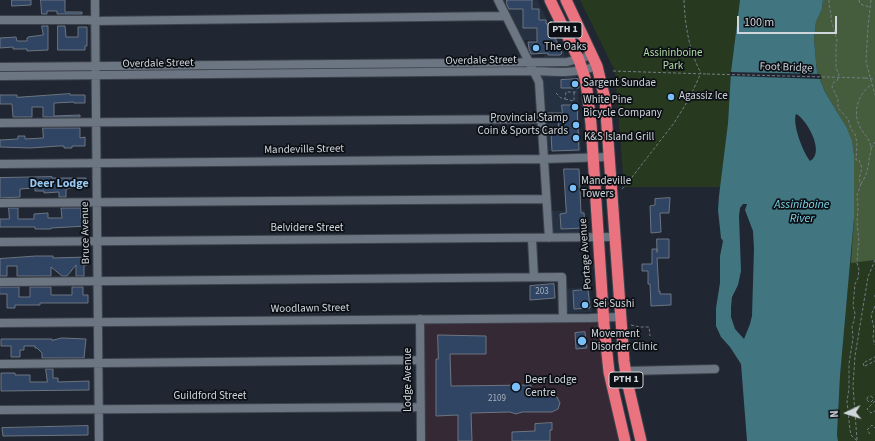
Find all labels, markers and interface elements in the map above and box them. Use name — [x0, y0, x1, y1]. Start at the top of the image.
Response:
scale bar — [739, 8, 839, 34]
text: 100 m — [744, 14, 774, 31]
road number: PTH 1 — [548, 22, 582, 38]
place label: The Oaks — [544, 41, 586, 55]
marker: The Oaks — [531, 43, 541, 53]
park label: Assininboine Park — [643, 47, 703, 73]
street label: Overdale Street — [445, 54, 517, 68]
street label: Overdale Street — [122, 57, 194, 71]
street label: Foot Bridge — [759, 60, 813, 76]
place label: Sargent Sundae — [583, 77, 656, 91]
marker: Sargent Sundae — [570, 79, 580, 89]
place label: Agassiz Ice — [679, 90, 728, 104]
marker: Agassiz Ice — [666, 92, 676, 102]
place label: White Pine Bicycle Company — [583, 94, 662, 120]
marker: White Pine Bicycle Company — [570, 102, 580, 112]
place label: Provincial Stamp Coin & Sports Cards — [478, 112, 568, 138]
marker: Provincial Stamp Coin & Sports Cards — [571, 120, 581, 130]
place label: K&S Island Grill — [584, 131, 654, 145]
marker: K&S Island Grill — [571, 133, 581, 143]
street label: Mandeville Street — [264, 143, 344, 157]
place label: Mandeville Towers — [581, 175, 631, 201]
district label: Deer Lodge — [29, 177, 89, 191]
marker: Mandeville Towers — [568, 183, 578, 193]
water label: Assiniboine River — [774, 198, 830, 226]
street label: Bruce Avenue — [79, 202, 93, 264]
street label: Portage Avenue — [577, 218, 595, 290]
street label: Belvidere Street — [270, 222, 344, 236]
house number: 203 — [535, 287, 549, 297]
place label: Sei Sushi — [593, 298, 634, 312]
marker: Sei Sushi — [580, 300, 590, 310]
street label: Woodlawn Street — [271, 302, 349, 316]
place label: Movement Disorder Clinic — [591, 328, 658, 354]
marker: Movement Disorder Clinic — [576, 335, 588, 347]
street label: Lodge Avenue — [402, 348, 416, 412]
road number: PTH 1 — [609, 372, 643, 388]
place label: Deer Lodge Centre — [525, 374, 577, 400]
marker: Deer Lodge Centre — [510, 381, 522, 393]
street label: Guildford Street — [173, 390, 247, 404]
north arrow — [827, 393, 867, 433]
house number: 2109 — [488, 394, 506, 404]
text: N — [827, 410, 842, 418]

